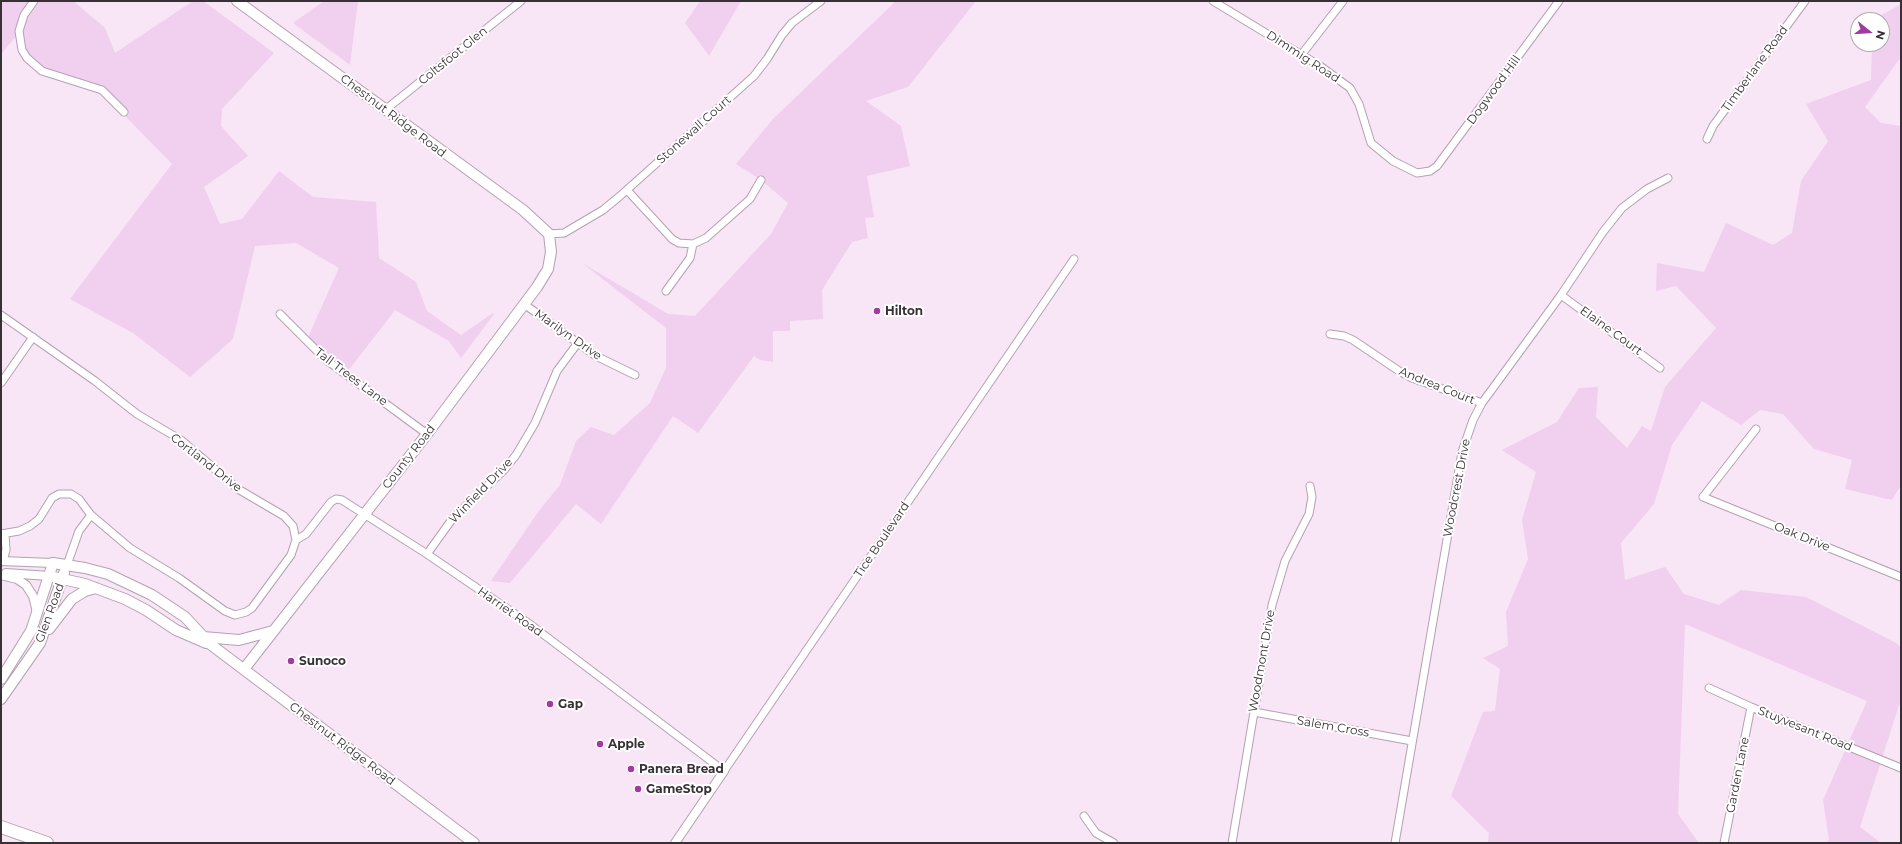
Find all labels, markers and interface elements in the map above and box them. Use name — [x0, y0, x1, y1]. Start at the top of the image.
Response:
north arrow — [1850, 12, 1890, 52]
street label: Timberlane Road — [1719, 23, 1791, 115]
street label: Coltsfoot Glen — [416, 24, 490, 88]
street label: Dimmig Road — [1264, 28, 1342, 86]
text: N — [1873, 29, 1889, 42]
street label: Dogwood Hill — [1464, 53, 1524, 127]
street label: Chestnut Ridge Road — [337, 71, 449, 161]
street label: Stonewall Court — [654, 93, 734, 167]
street label: Elaine Court — [1577, 303, 1645, 359]
place label: Hilton — [885, 304, 923, 318]
street label: Marilyn Drive — [532, 306, 604, 364]
marker: Hilton — [872, 306, 882, 316]
street label: Tall Trees Lane — [312, 345, 390, 409]
street label: Andrea Court — [1397, 364, 1477, 408]
street label: County Road — [379, 422, 439, 492]
street label: Cortland Drive — [167, 431, 245, 495]
street label: Woodcrest Drive — [1440, 438, 1474, 538]
street label: Winfield Drive — [446, 455, 516, 527]
street label: Tice Boulevard — [851, 499, 913, 581]
street label: Oak Drive — [1772, 519, 1832, 555]
street label: Glen Road — [33, 581, 67, 645]
street label: Harriet Road — [475, 584, 545, 640]
street label: Woodmont Drive — [1246, 609, 1278, 713]
place label: Sunoco — [299, 654, 346, 668]
marker: Sunoco — [286, 656, 296, 666]
place label: Gap — [558, 697, 583, 711]
street label: Chestnut Ridge Road — [286, 699, 398, 789]
marker: Gap — [545, 699, 555, 709]
street label: Stuyvesant Road — [1756, 703, 1854, 755]
street label: Salem Cross — [1296, 714, 1370, 740]
street label: Garden Lane — [1724, 736, 1752, 814]
place label: Apple — [608, 737, 645, 751]
marker: Apple — [595, 739, 605, 749]
place label: Panera Bread — [639, 762, 724, 776]
marker: Panera Bread — [626, 764, 636, 774]
place label: GameStop — [646, 782, 712, 796]
marker: GameStop — [633, 784, 643, 794]

